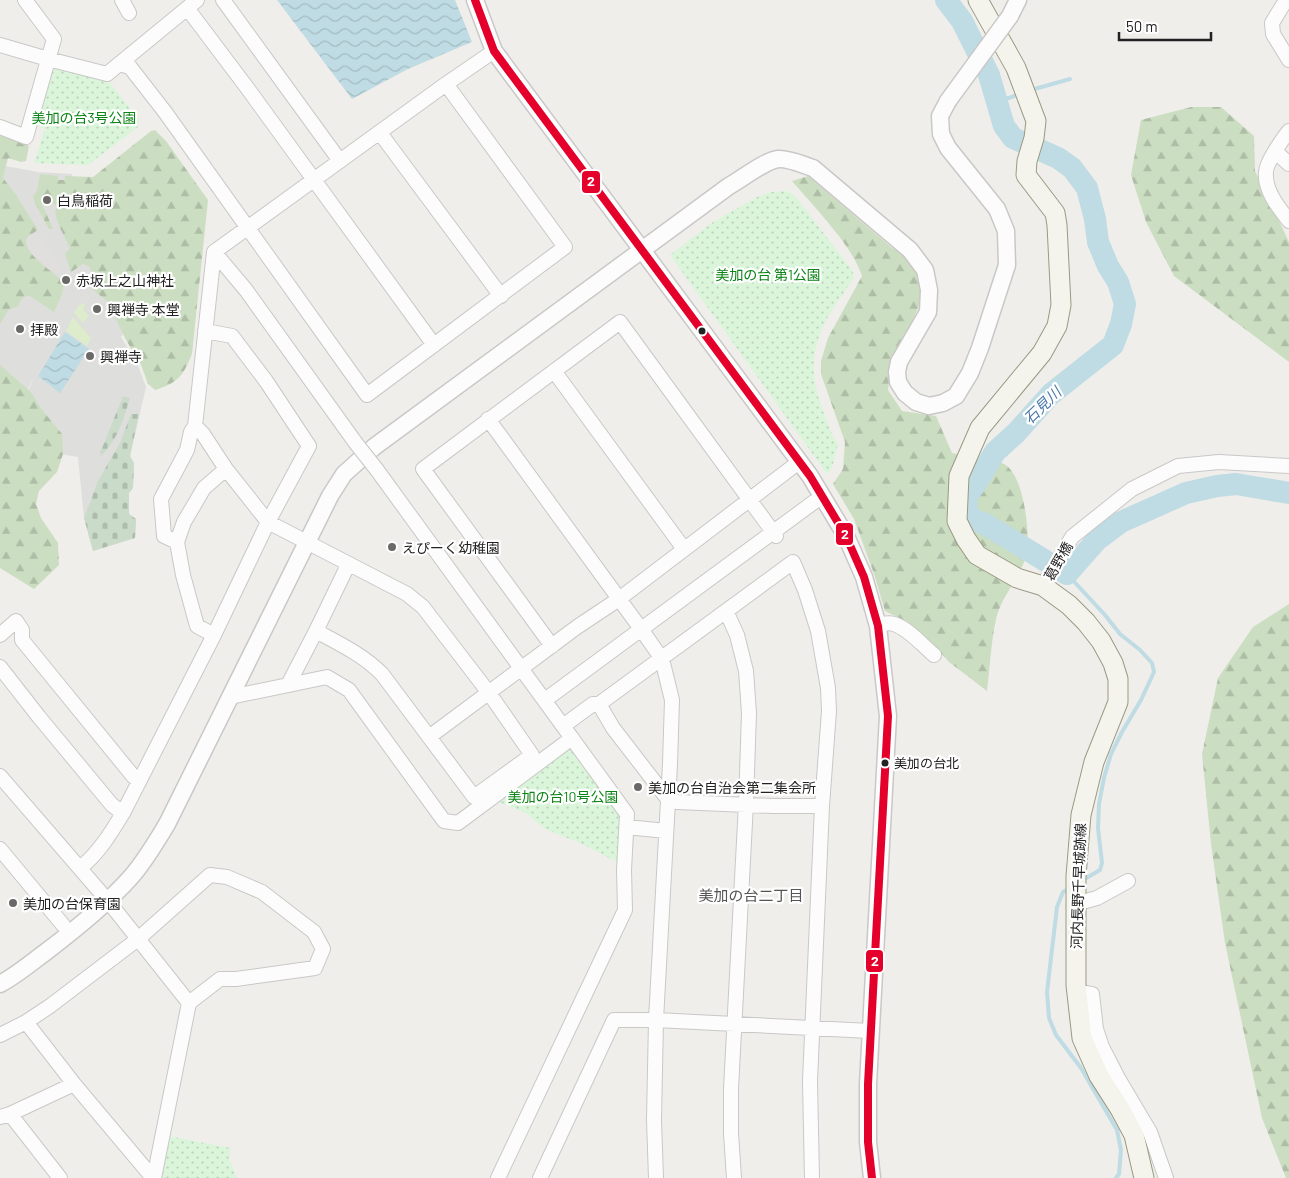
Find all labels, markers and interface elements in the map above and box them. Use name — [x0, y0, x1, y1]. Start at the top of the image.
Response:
scale bar — [1119, 10, 1212, 42]
text: 50 m — [1126, 17, 1158, 35]
park label: 美加の台3号公園 — [31, 109, 137, 126]
line badge: 2 — [581, 170, 601, 194]
text: 2 — [587, 172, 595, 189]
place label: 白鳥稲荷 — [57, 192, 113, 209]
marker: 白鳥稲荷 — [41, 194, 53, 206]
park label: 美加の台 第1公園 — [715, 266, 821, 283]
place label: 赤坂上之山神社 — [76, 272, 174, 289]
marker: 赤坂上之山神社 — [60, 274, 72, 286]
place label: 興禅寺 本堂 — [107, 301, 180, 318]
marker: 興禅寺 本堂 — [91, 303, 103, 315]
place label: 拝殿 — [30, 321, 58, 338]
marker: 拝殿 — [14, 323, 26, 335]
unlabelled marker — [697, 326, 707, 336]
place label: 興禅寺 — [100, 348, 142, 365]
marker: 興禅寺 — [84, 350, 96, 362]
water label: 石見川 — [1020, 382, 1066, 427]
line badge: 2 — [835, 522, 854, 546]
text: 2 — [841, 525, 849, 542]
place label: えぴーく幼稚園 — [402, 539, 500, 556]
street label: 葛野橋 — [1040, 539, 1076, 583]
marker: えぴーく幼稚園 — [386, 541, 398, 553]
place label: 美加の台北 — [894, 755, 959, 771]
marker: 美加の台北 — [880, 758, 890, 768]
place label: 美加の台自治会第二集会所 — [648, 779, 816, 796]
marker: 美加の台自治会第二集会所 — [632, 781, 644, 793]
park label: 美加の台10号公園 — [508, 788, 618, 805]
street label: 河内長野千早城跡線 — [1067, 823, 1089, 949]
district label: 美加の台二丁目 — [698, 886, 804, 904]
place label: 美加の台保育園 — [23, 895, 121, 912]
marker: 美加の台保育園 — [7, 897, 19, 909]
line badge: 2 — [865, 949, 884, 973]
text: 2 — [871, 952, 879, 969]

